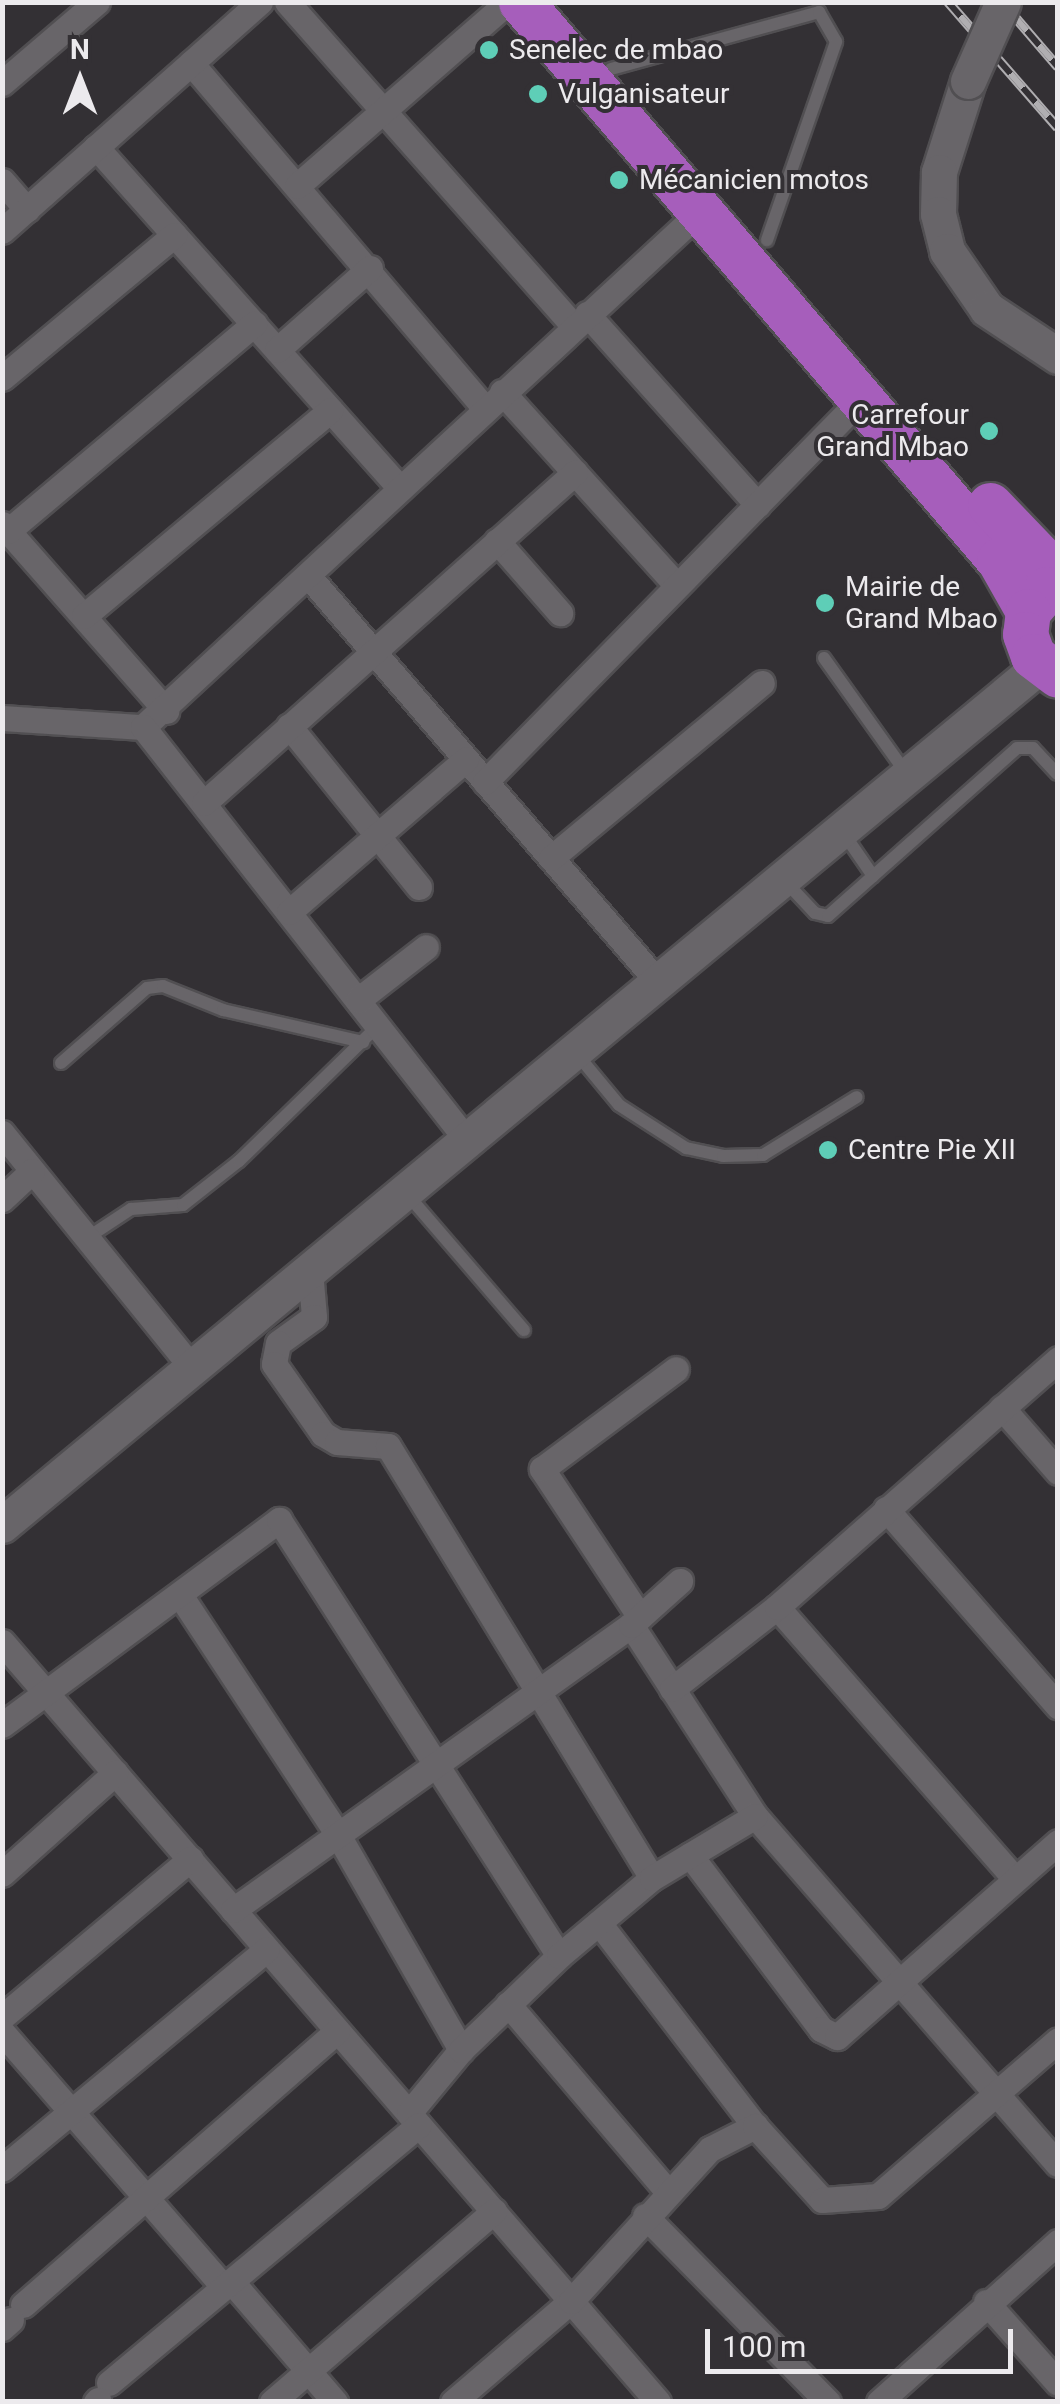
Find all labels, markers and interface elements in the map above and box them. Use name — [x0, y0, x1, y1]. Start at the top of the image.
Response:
north arrow — [30, 30, 130, 130]
text: N — [70, 33, 90, 66]
place label: Senelec de mbao — [509, 33, 723, 67]
marker: Senelec de mbao — [478, 39, 500, 61]
place label: Vulganisateur — [558, 77, 730, 111]
marker: Vulganisateur — [527, 83, 549, 105]
place label: Mécanicien motos — [639, 163, 869, 197]
marker: Mécanicien motos — [608, 169, 630, 191]
place label: Carrefour Grand Mbao — [816, 398, 969, 464]
marker: Carrefour Grand Mbao — [978, 420, 1000, 442]
place label: Mairie de Grand Mbao — [845, 570, 998, 636]
marker: Mairie de Grand Mbao — [814, 592, 836, 614]
place label: Centre Pie XII — [848, 1133, 1016, 1167]
marker: Centre Pie XII — [817, 1139, 839, 1161]
scale bar — [710, 2309, 1018, 2371]
text: 100 m — [722, 2329, 806, 2364]

